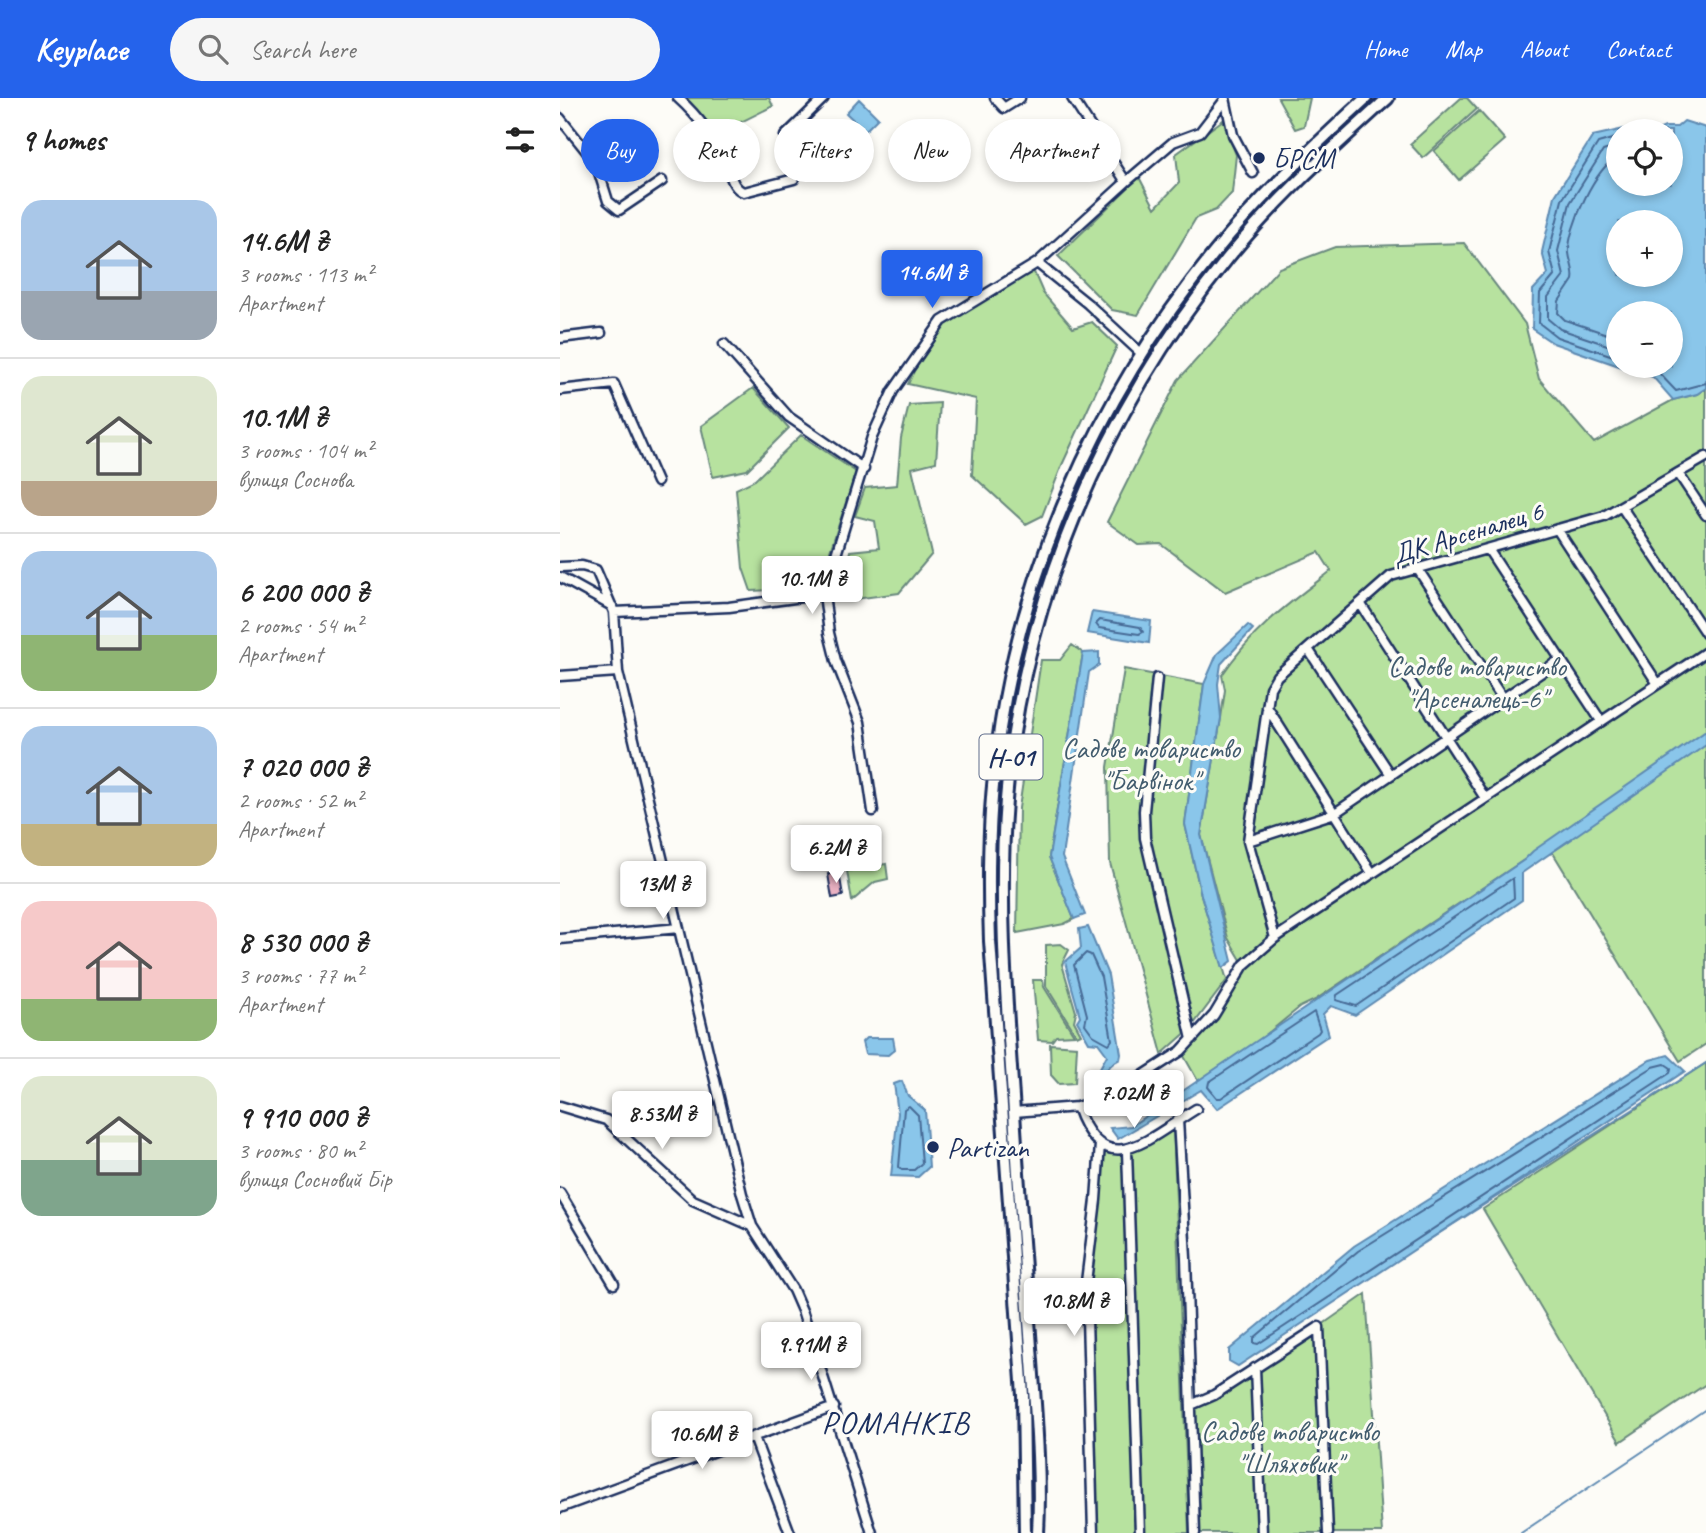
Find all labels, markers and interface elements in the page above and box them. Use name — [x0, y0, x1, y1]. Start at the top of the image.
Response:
search box — [170, 18, 660, 81]
text: Keyplace — [35, 28, 128, 70]
icon: search — [194, 30, 232, 68]
text: Search here — [250, 33, 356, 66]
text: Home — [1364, 34, 1407, 64]
text: Map — [1445, 34, 1482, 64]
text: About — [1520, 34, 1568, 64]
text: Contact — [1606, 34, 1671, 64]
chip: Buy — [581, 119, 659, 182]
chip: Rent — [673, 119, 760, 182]
chip: Filters — [774, 119, 874, 182]
chip: New — [888, 119, 971, 182]
chip: Apartment — [985, 119, 1121, 182]
map controls — [1606, 119, 1683, 378]
button: locate — [1606, 119, 1683, 196]
text: 9 homes — [21, 121, 105, 159]
icon: filters — [501, 121, 539, 159]
place label: БРСМ — [1273, 141, 1337, 176]
marker: БРСМ — [1251, 150, 1267, 166]
button: + — [1606, 210, 1683, 287]
text: 14.6M ₴ — [238, 222, 328, 260]
icon: home — [77, 228, 161, 312]
pin: 14.6M ₴ — [867, 250, 997, 310]
text: 14.6M ₴ — [898, 258, 966, 287]
text: 3 rooms · 113 m² — [238, 260, 373, 289]
text: Apartment — [238, 289, 323, 318]
button: − — [1606, 301, 1683, 378]
text: 10.1M ₴ — [238, 398, 327, 436]
icon: home — [77, 404, 161, 488]
text: 3 rooms · 104 m² — [238, 436, 373, 465]
text: вулиця Соснова — [238, 465, 353, 494]
street label: ДК Арсеналец 6 — [1387, 492, 1548, 572]
pin: 10.1M ₴ — [747, 556, 877, 616]
text: 10.1M ₴ — [778, 564, 846, 593]
text: 6 200 000 ₴ — [238, 573, 369, 611]
icon: home — [77, 579, 161, 663]
text: 2 rooms · 54 m² — [238, 611, 362, 640]
text: Apartment — [238, 640, 323, 669]
park label: Садове товариство "Арсеналець-6" — [1388, 649, 1568, 716]
park label: Садове товариство "Барвінок" — [1062, 731, 1242, 798]
road number: Н-01 — [980, 734, 1042, 779]
text: 7 020 000 ₴ — [238, 748, 368, 786]
icon: home — [77, 754, 161, 838]
text: 2 rooms · 52 m² — [238, 786, 362, 815]
text: Apartment — [238, 815, 323, 844]
pin: 6.2M ₴ — [779, 826, 893, 885]
text: 6.2M ₴ — [807, 833, 865, 862]
pin: 13M ₴ — [614, 862, 712, 921]
text: 13M ₴ — [636, 869, 690, 898]
text: 8 530 000 ₴ — [238, 923, 368, 961]
icon: home — [77, 929, 161, 1013]
text: 3 rooms · 77 m² — [238, 961, 362, 990]
text: Apartment — [238, 990, 323, 1019]
pin: 7.02M ₴ — [1069, 1070, 1199, 1130]
text: 7.02M ₴ — [1100, 1078, 1168, 1107]
pin: 8.53M ₴ — [597, 1091, 727, 1151]
text: 9 910 000 ₴ — [238, 1098, 367, 1136]
text: 8.53M ₴ — [628, 1099, 696, 1128]
icon: home — [77, 1104, 161, 1188]
place label: Partizan — [947, 1130, 1030, 1165]
text: 3 rooms · 80 m² — [238, 1136, 362, 1165]
marker: Partizan — [925, 1139, 941, 1155]
text: вулиця Сосновий Бір — [238, 1165, 392, 1194]
pin: 10.8M ₴ — [1009, 1278, 1139, 1338]
text: 10.8M ₴ — [1040, 1286, 1108, 1315]
pin: 9.91M ₴ — [746, 1322, 876, 1382]
text: 9.91M ₴ — [777, 1330, 845, 1359]
district label: РОМАНКІВ — [822, 1402, 971, 1443]
pin: 10.6M ₴ — [637, 1412, 767, 1471]
park label: Садове товариство "Шляховик" — [1201, 1414, 1381, 1481]
text: 10.6M ₴ — [668, 1419, 736, 1448]

